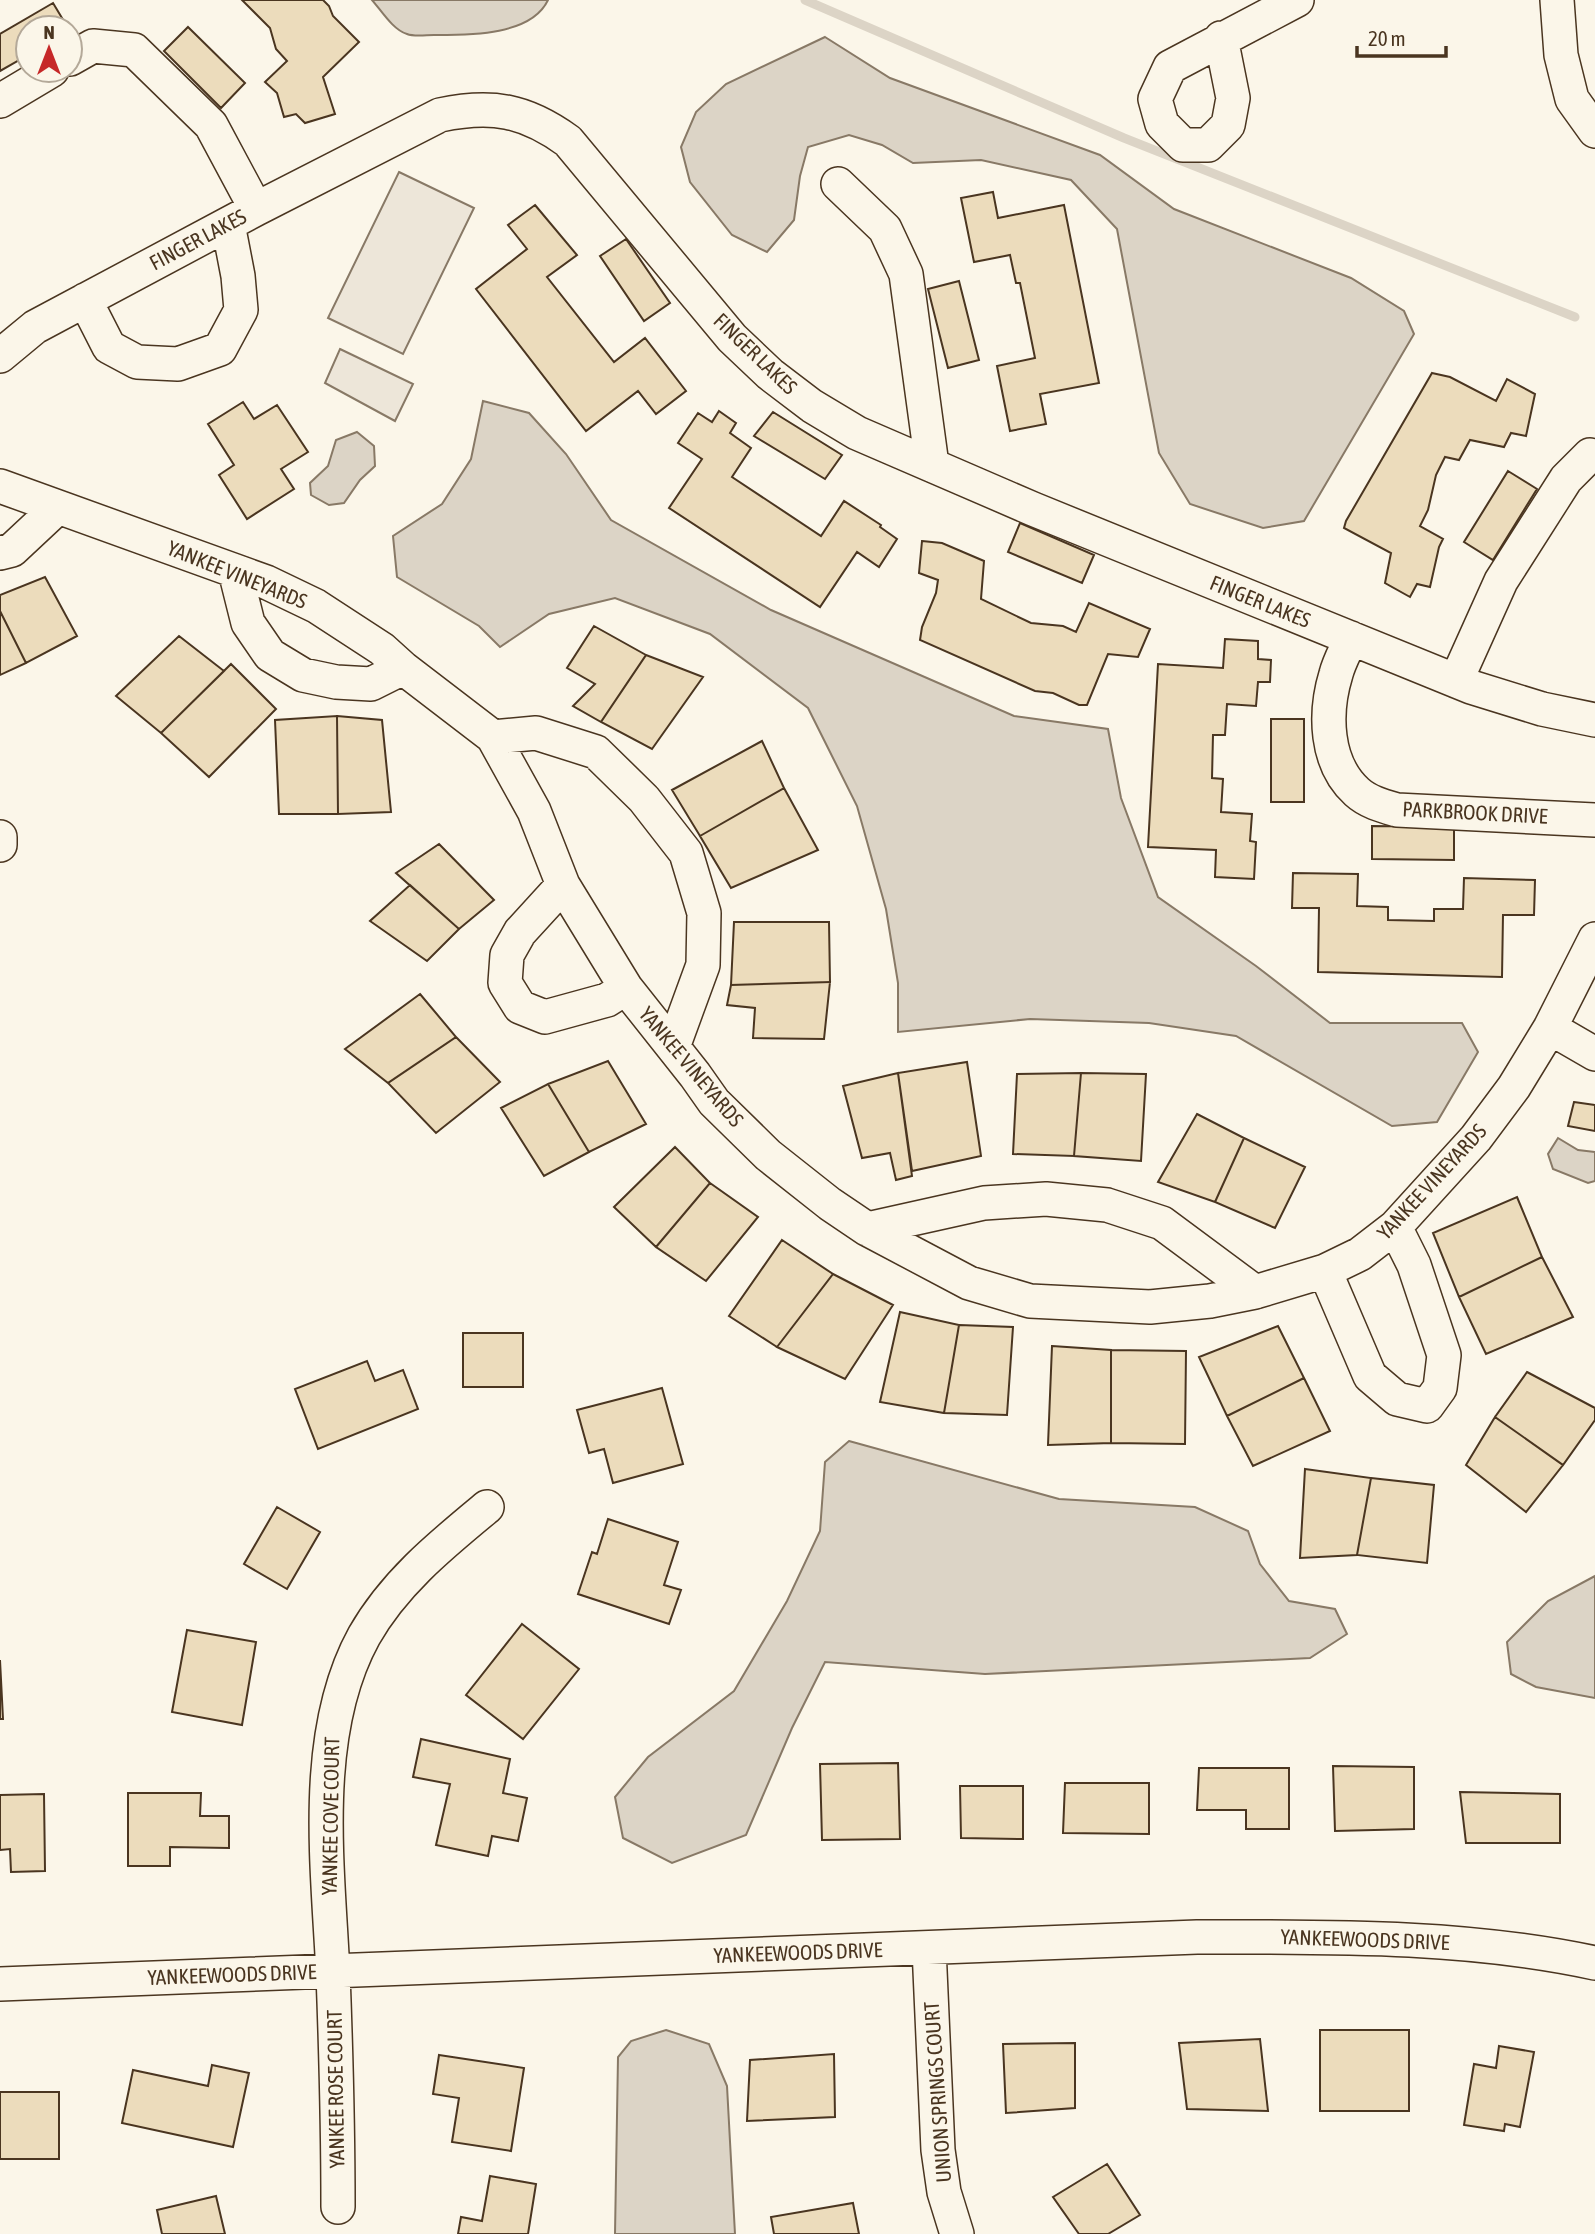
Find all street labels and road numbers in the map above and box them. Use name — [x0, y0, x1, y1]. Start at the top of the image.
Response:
street label: FINGER LAKES — [145, 204, 250, 275]
street label: FINGER LAKES — [709, 308, 802, 399]
street label: YANKEE VINEYARDS — [164, 535, 311, 613]
street label: FINGER LAKES — [1207, 570, 1314, 632]
street label: PARKBROOK DRIVE — [1402, 796, 1548, 828]
street label: YANKEE VINEYARDS — [635, 1002, 749, 1131]
street label: YANKEE VINEYARDS — [1372, 1119, 1491, 1244]
street label: YANKEE COVE COURT — [317, 1736, 343, 1896]
street label: YANKEEWOODS DRIVE — [1280, 1924, 1450, 1954]
street label: YANKEEWOODS DRIVE — [713, 1937, 883, 1967]
street label: YANKEEWOODS DRIVE — [147, 1959, 317, 1989]
street label: UNION SPRINGS COURT — [919, 2001, 955, 2183]
street label: YANKEE ROSE COURT — [322, 2009, 348, 2169]

